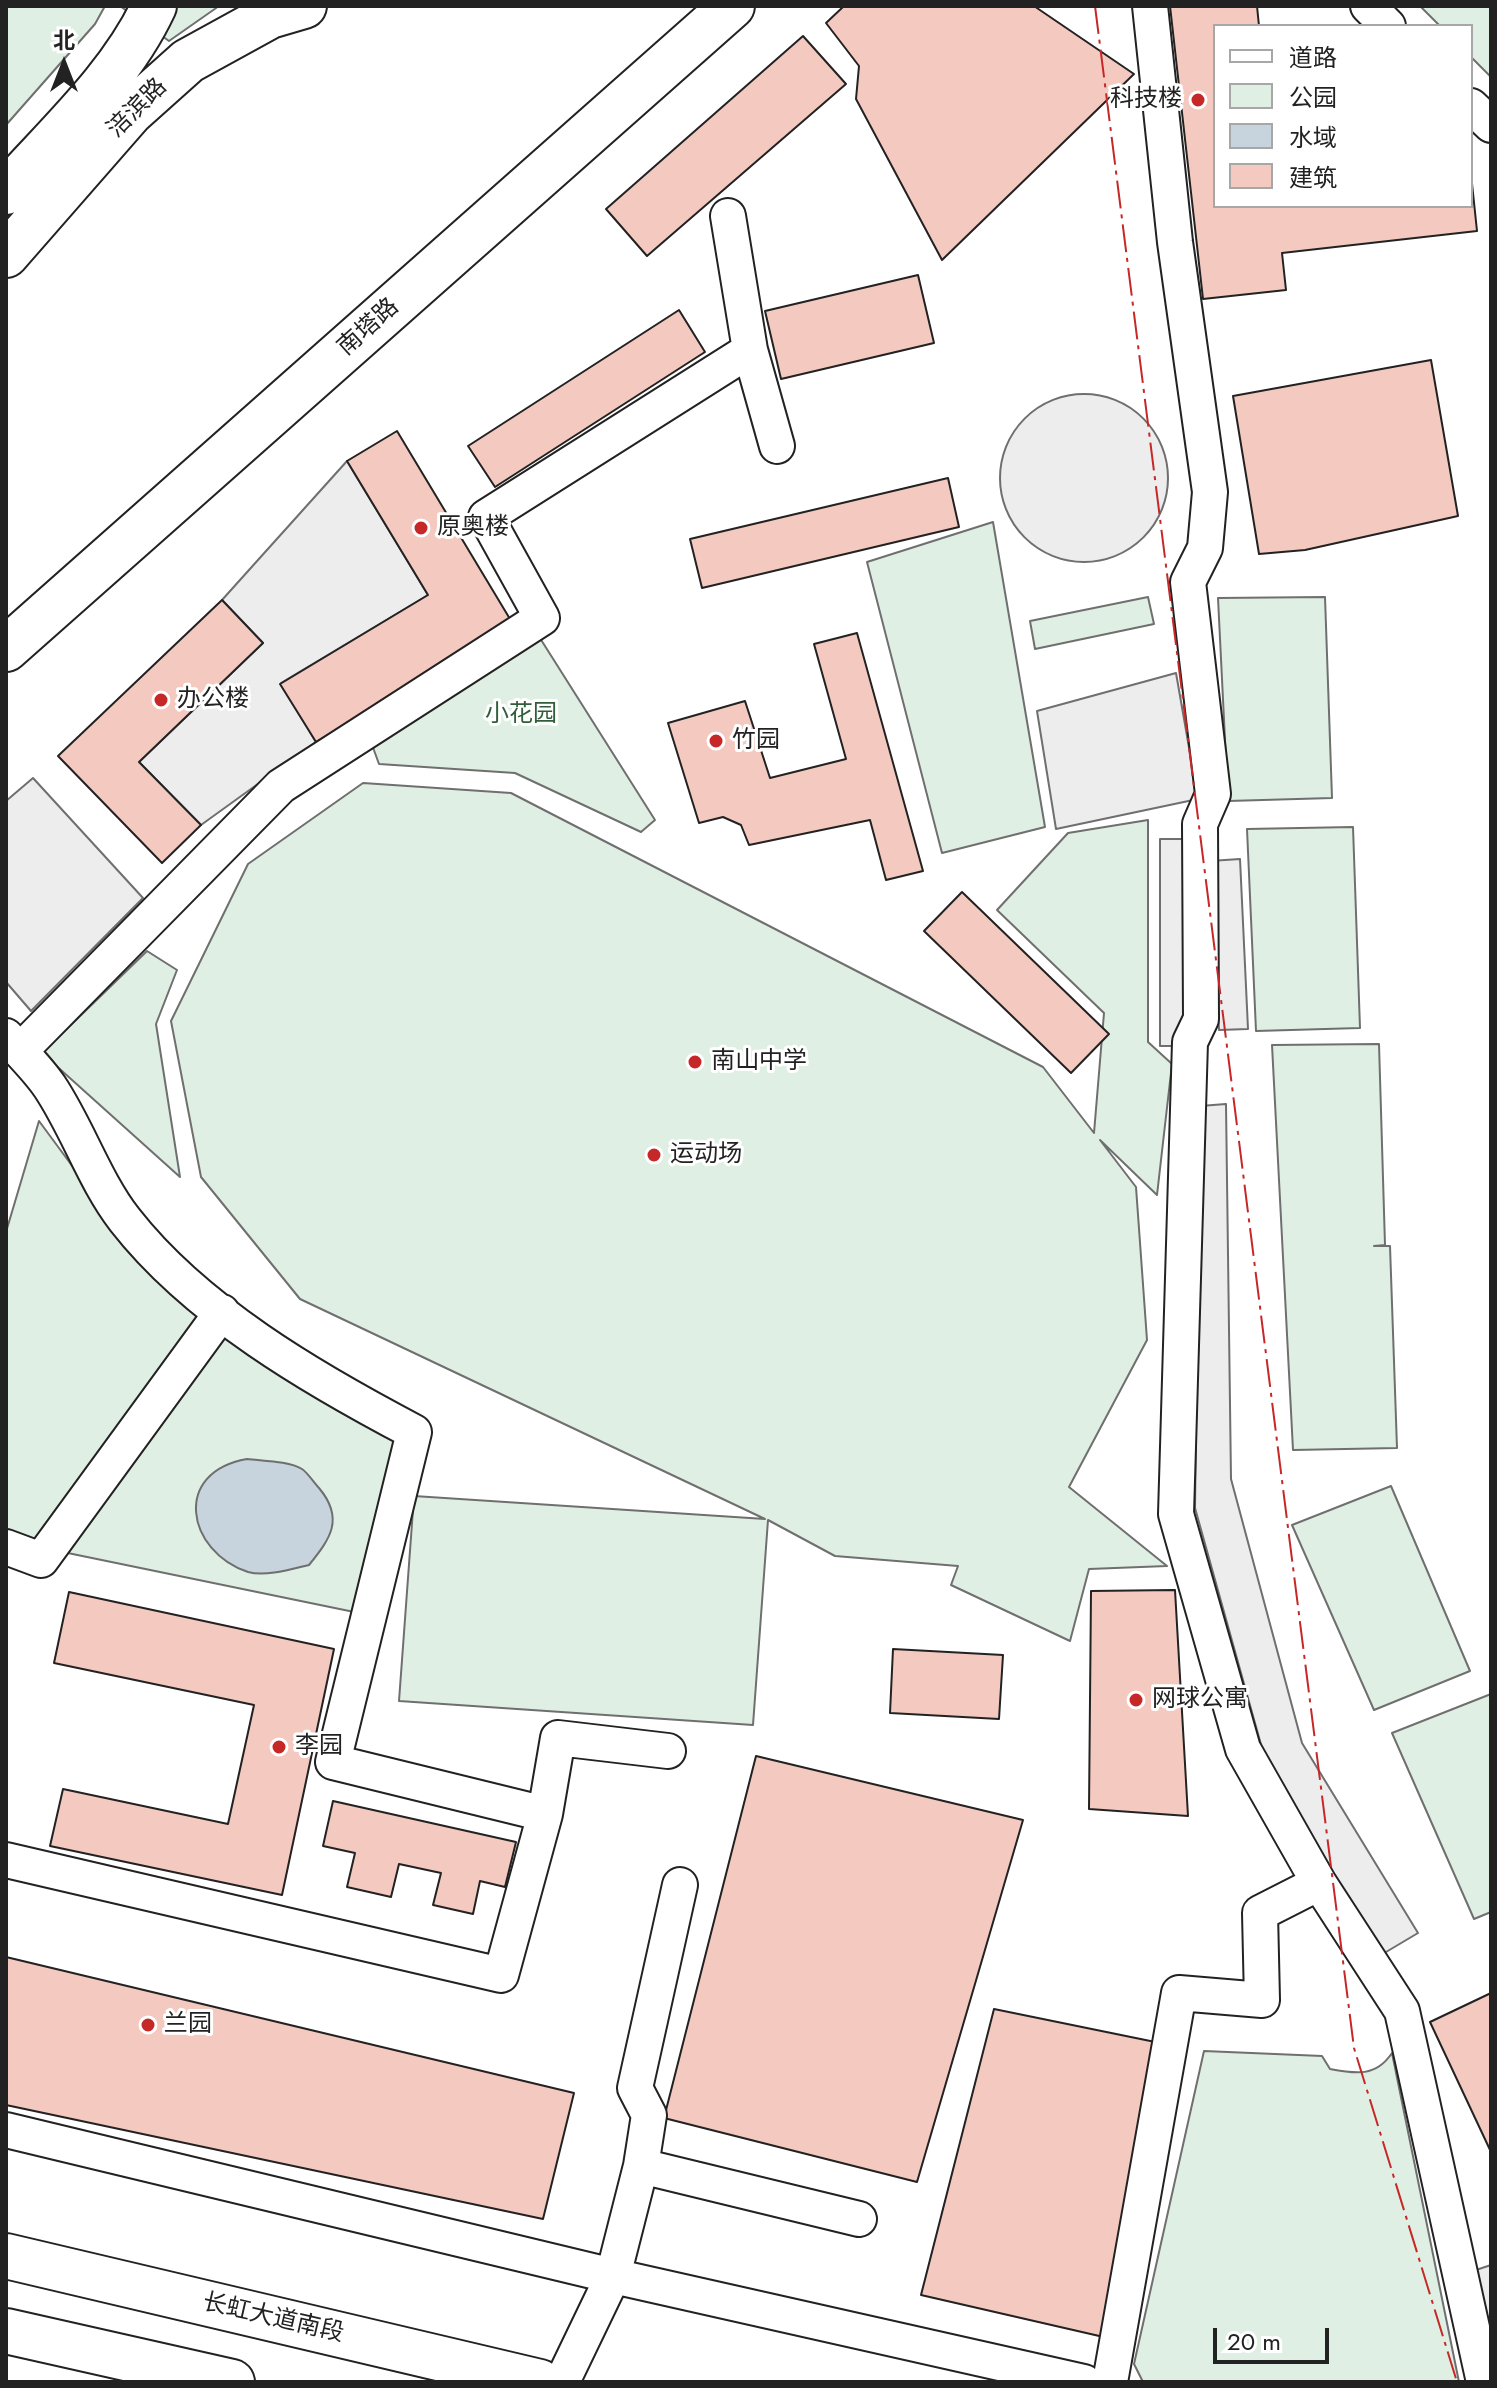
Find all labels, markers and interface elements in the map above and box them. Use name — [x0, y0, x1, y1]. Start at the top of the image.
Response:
north arrow — [24, 24, 104, 104]
text: 北 — [53, 24, 75, 56]
legend — [1213, 24, 1473, 208]
text: 道路 — [1289, 40, 1337, 75]
street label: 涪滨路 — [102, 73, 174, 145]
text: 公园 — [1289, 80, 1337, 115]
place label: 科技楼 — [1110, 86, 1182, 114]
marker: 科技楼 — [1189, 91, 1207, 109]
text: 水域 — [1289, 120, 1337, 155]
text: 建筑 — [1289, 160, 1337, 195]
street label: 南塔路 — [333, 293, 405, 363]
place label: 原奥楼 — [437, 514, 509, 542]
marker: 原奥楼 — [412, 519, 430, 537]
place label: 办公楼 — [177, 686, 249, 714]
marker: 办公楼 — [152, 691, 170, 709]
park label: 小花园 — [485, 701, 557, 729]
place label: 竹园 — [732, 727, 780, 755]
marker: 竹园 — [707, 732, 725, 750]
place label: 南山中学 — [711, 1048, 807, 1076]
marker: 南山中学 — [686, 1053, 704, 1071]
place label: 运动场 — [670, 1141, 742, 1169]
marker: 运动场 — [645, 1146, 663, 1164]
place label: 网球公寓 — [1152, 1686, 1248, 1714]
marker: 网球公寓 — [1127, 1691, 1145, 1709]
place label: 李园 — [295, 1733, 343, 1761]
marker: 李园 — [270, 1738, 288, 1756]
place label: 兰园 — [164, 2011, 212, 2039]
marker: 兰园 — [139, 2016, 157, 2034]
street label: 长虹大道南段 — [200, 2289, 346, 2349]
scale bar — [1217, 2312, 1333, 2362]
text: 20 m — [1227, 2324, 1281, 2359]

